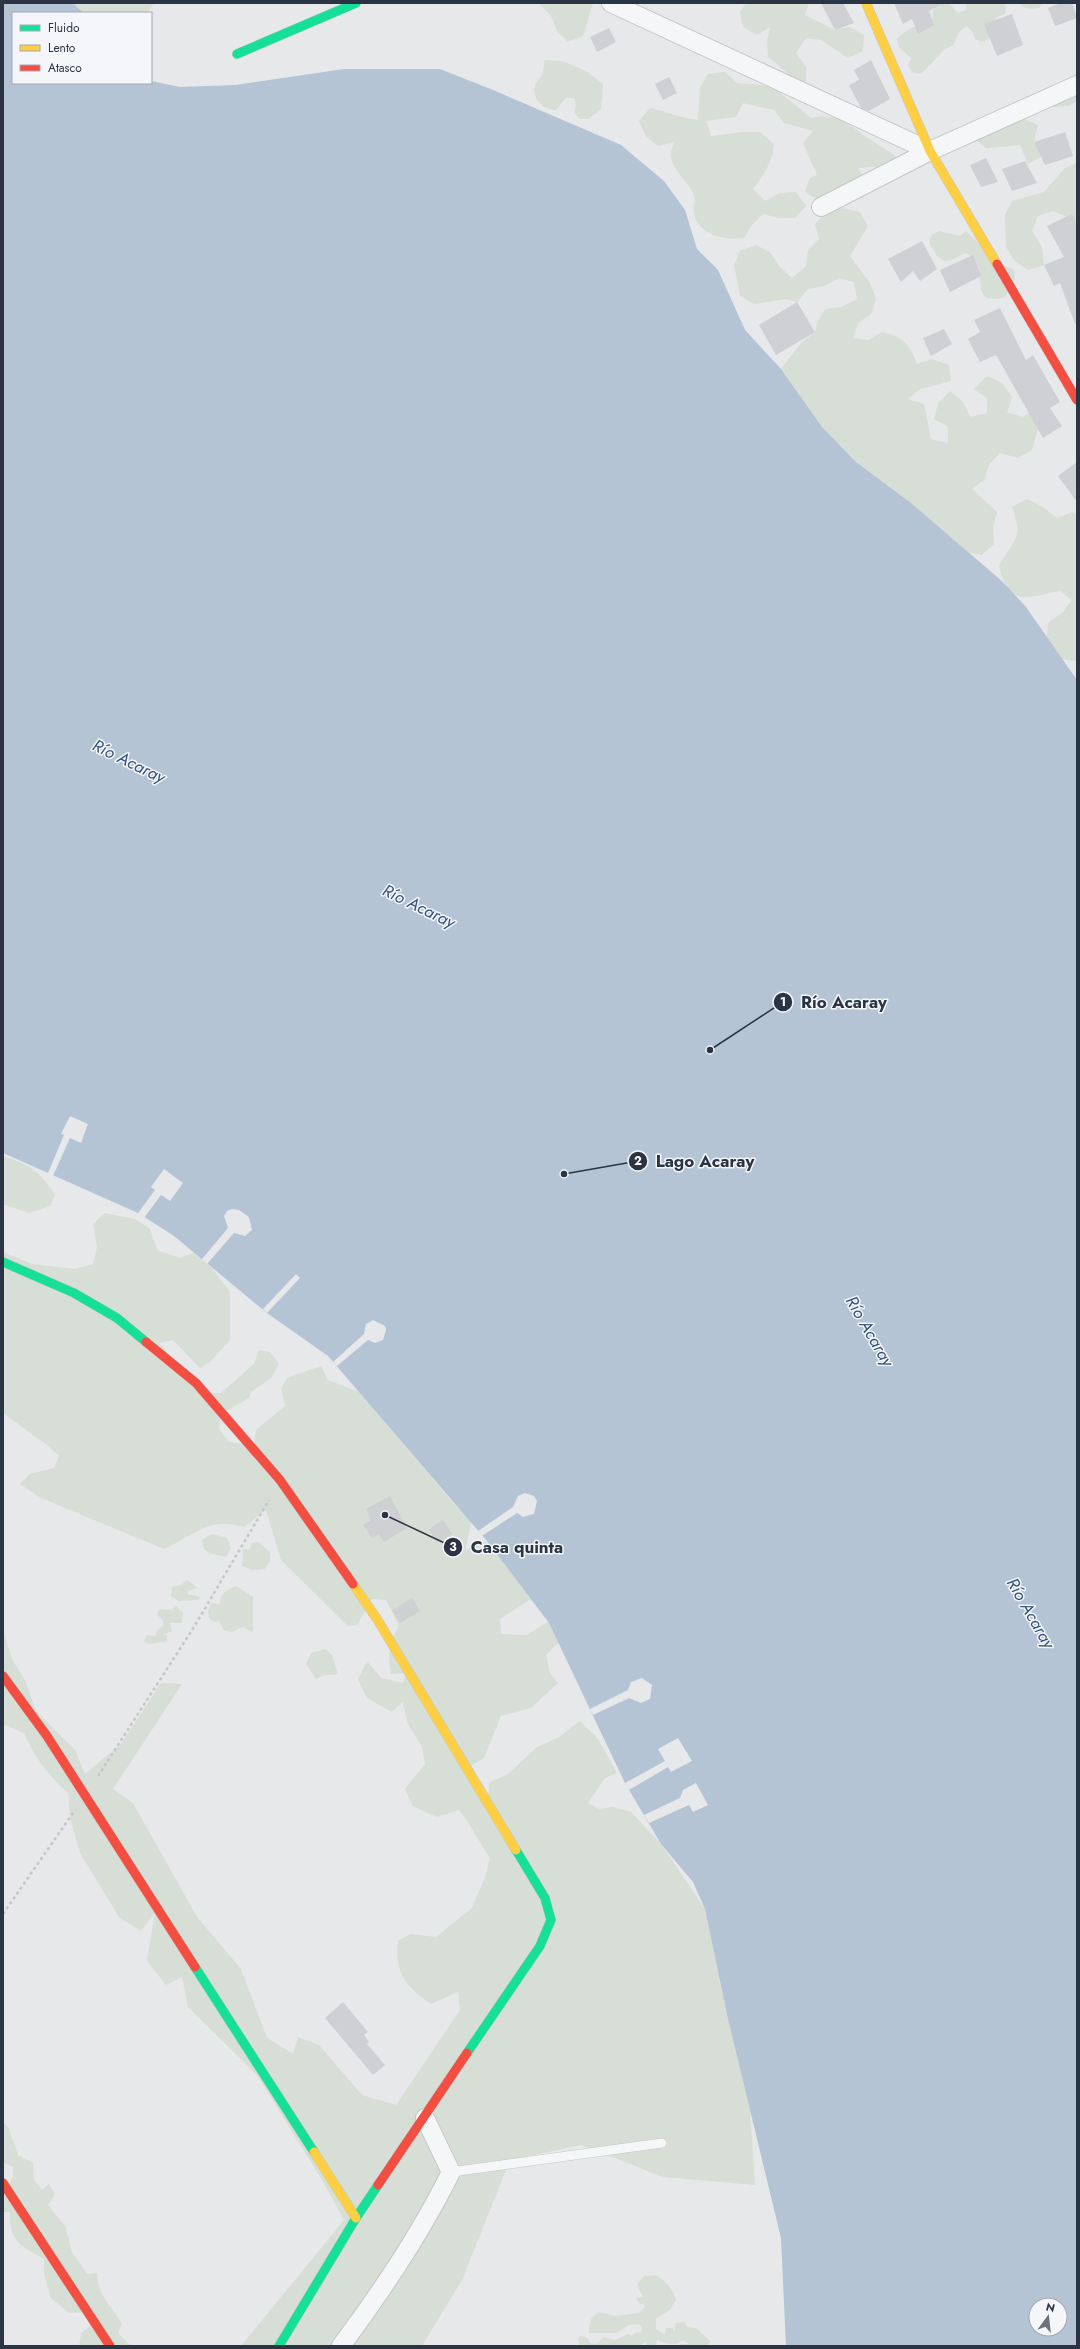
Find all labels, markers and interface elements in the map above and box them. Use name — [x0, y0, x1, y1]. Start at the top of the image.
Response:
legend — [12, 12, 152, 84]
text: Fluido — [48, 19, 80, 37]
text: Lento — [48, 39, 76, 57]
text: Atasco — [48, 59, 82, 77]
water label: Río Acaray — [89, 733, 171, 790]
water label: Río Acaray — [379, 878, 461, 935]
callout: Río Acaray — [773, 987, 895, 1016]
text: Río Acaray — [801, 990, 888, 1014]
text: 1 — [780, 993, 786, 1011]
callout: Lago Acaray — [628, 1146, 762, 1175]
text: Lago Acaray — [656, 1149, 755, 1173]
text: 2 — [634, 1152, 642, 1170]
water label: Río Acaray — [840, 1291, 901, 1372]
callout: Casa quinta — [443, 1533, 572, 1562]
text: Casa quinta — [471, 1535, 563, 1559]
text: 3 — [449, 1538, 457, 1556]
water label: Río Acaray — [1001, 1573, 1062, 1654]
north arrow — [1028, 2297, 1068, 2337]
text: N — [1044, 2298, 1057, 2316]

